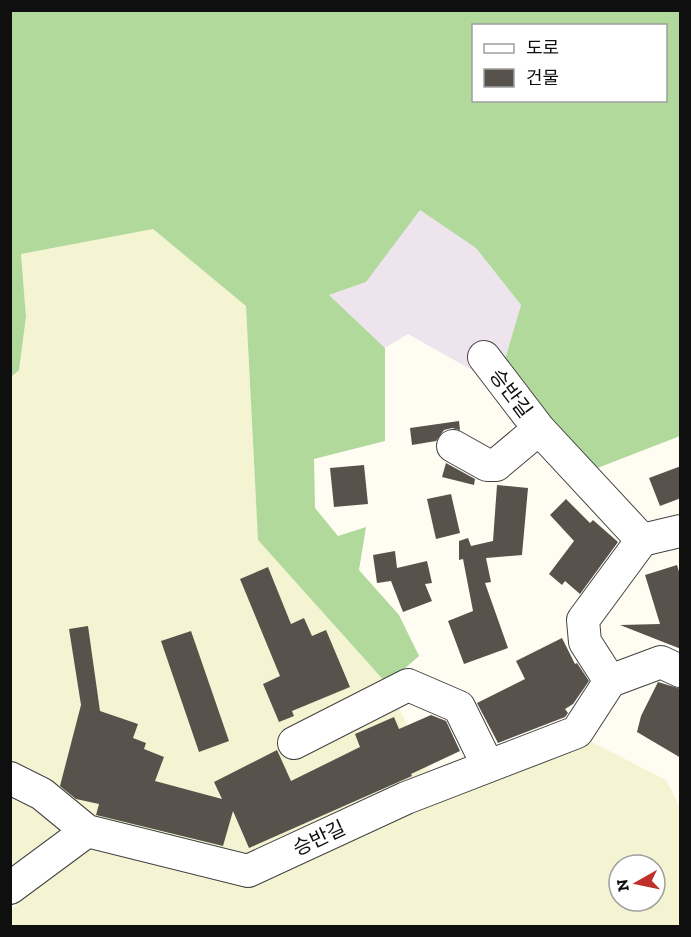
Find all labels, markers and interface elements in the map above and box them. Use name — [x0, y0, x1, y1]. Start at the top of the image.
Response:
legend — [472, 24, 667, 102]
text: 도로 — [526, 37, 559, 59]
text: 건물 — [526, 67, 559, 89]
street label: 승반길 — [485, 364, 537, 422]
street label: 승반길 — [289, 815, 349, 861]
north arrow — [607, 853, 667, 913]
text: N — [612, 878, 633, 893]

